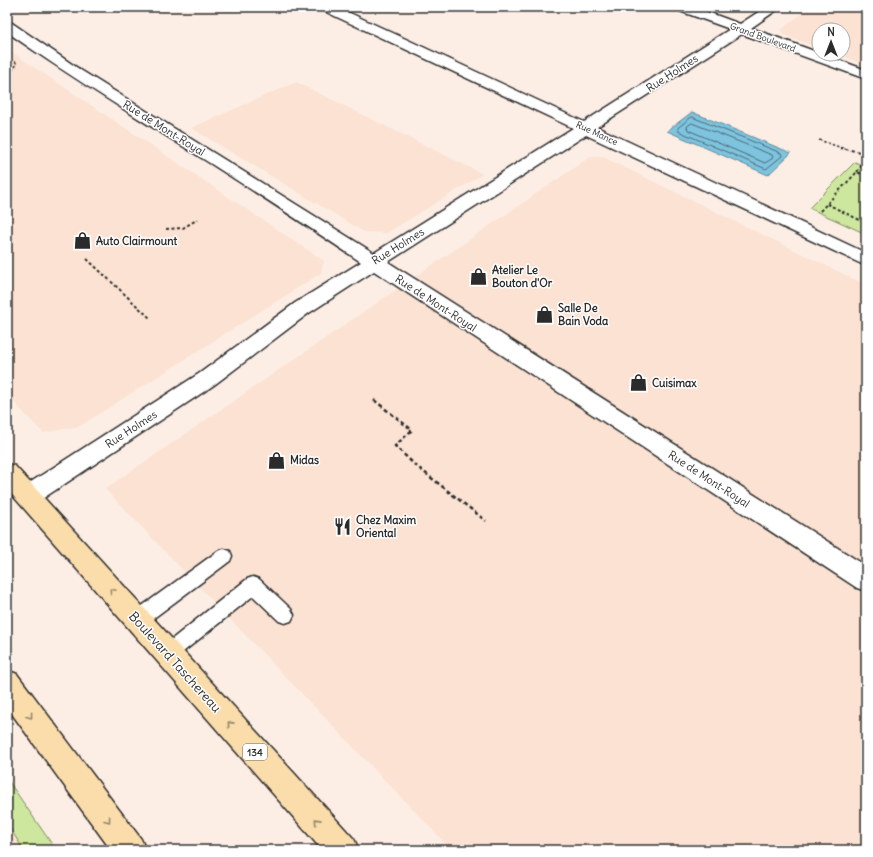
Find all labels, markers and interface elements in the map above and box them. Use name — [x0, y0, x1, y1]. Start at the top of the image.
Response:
street label: Grand Boulevard — [729, 20, 797, 54]
north arrow — [811, 22, 851, 62]
text: N — [827, 25, 835, 39]
street label: Rue Holmes — [643, 51, 701, 95]
street label: Rue de Mont-Royal — [120, 97, 208, 159]
street label: Rue Mance — [574, 119, 620, 147]
street label: Rue Holmes — [369, 224, 427, 268]
shop icon: Auto Clairmount — [73, 231, 93, 251]
place label: Auto Clairmount — [96, 234, 177, 248]
place label: Atelier Le Bouton d'Or — [492, 263, 553, 290]
shop icon: Atelier Le Bouton d'Or — [469, 266, 489, 286]
street label: Rue de Mont-Royal — [393, 271, 479, 335]
place label: Salle De Bain Voda — [558, 301, 609, 328]
shop icon: Salle De Bain Voda — [535, 304, 555, 324]
shop icon: Cuisimax — [629, 373, 649, 393]
place label: Cuisimax — [652, 376, 697, 390]
street label: Rue Holmes — [102, 407, 160, 451]
street label: Rue de Mont-Royal — [666, 447, 752, 511]
shop icon: Midas — [267, 450, 287, 470]
place label: Midas — [290, 453, 319, 467]
place label: Chez Maxim Oriental — [356, 513, 416, 540]
restaurant icon: Chez Maxim Oriental — [333, 516, 353, 536]
one-way arrow — [109, 588, 116, 596]
street label: Boulevard Taschereau — [125, 608, 225, 716]
one-way arrow — [25, 711, 32, 718]
one-way arrow — [228, 721, 235, 729]
road number: 134 — [243, 744, 267, 760]
one-way arrow — [103, 816, 111, 823]
one-way arrow — [314, 818, 321, 826]

